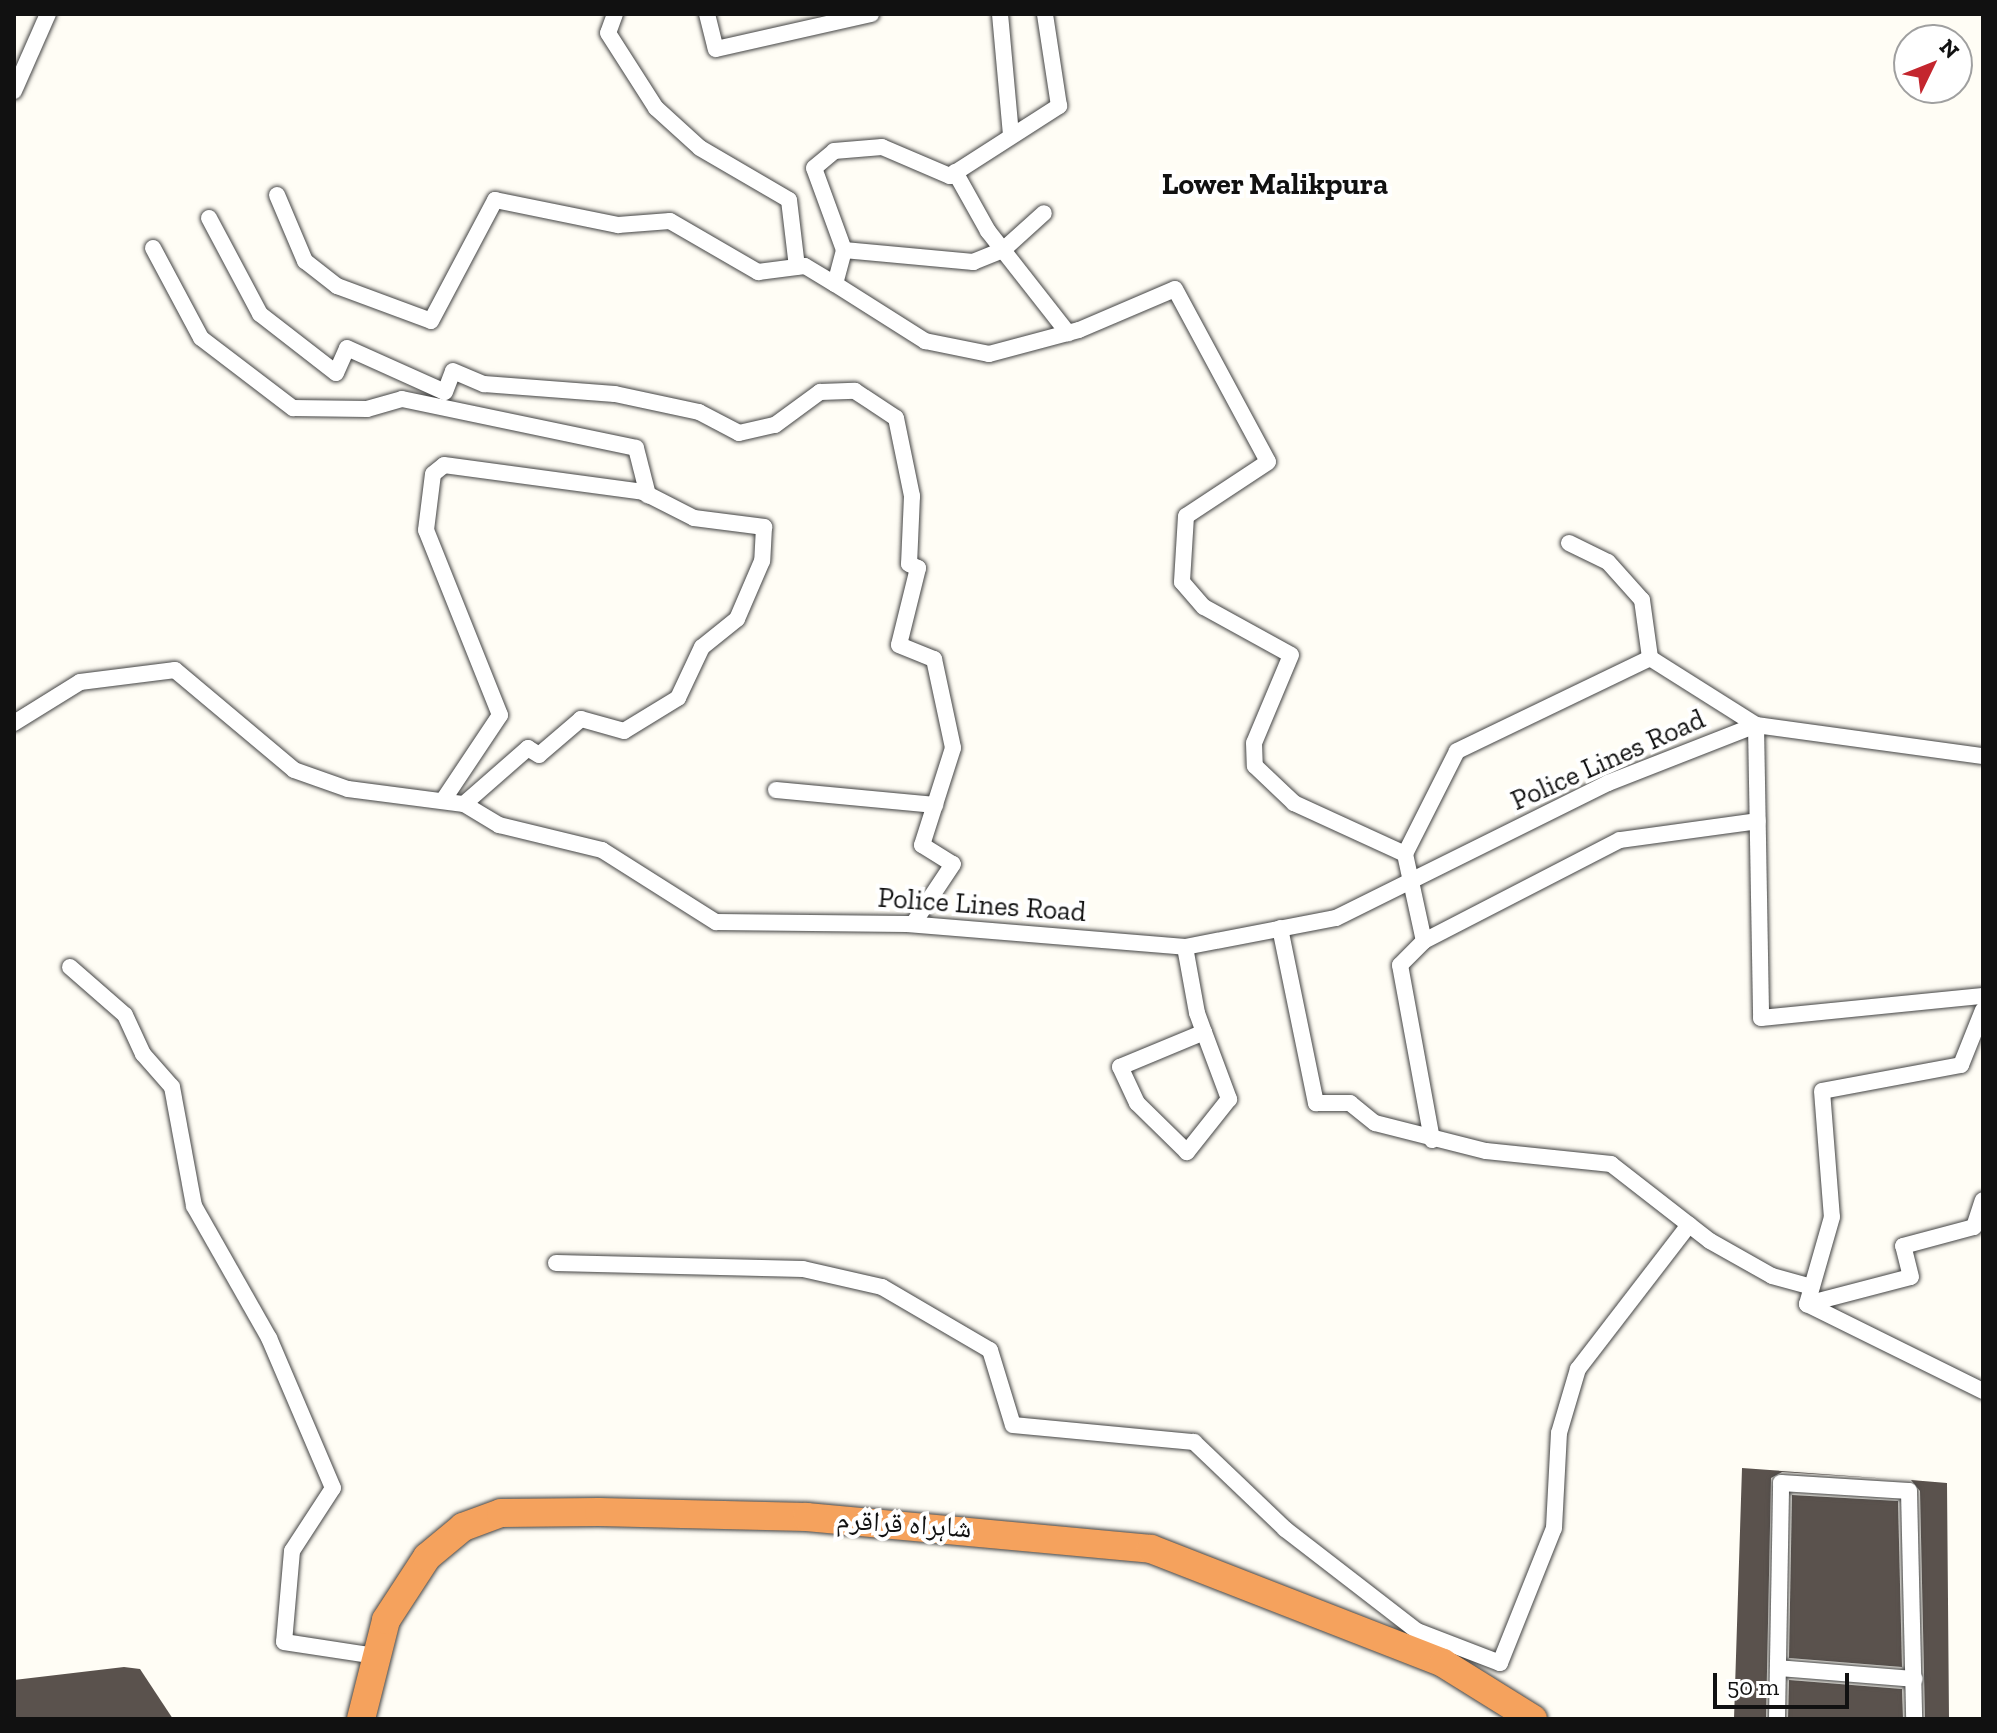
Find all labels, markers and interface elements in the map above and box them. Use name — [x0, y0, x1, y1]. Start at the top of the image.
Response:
north arrow — [1893, 24, 1973, 104]
text: N — [1934, 33, 1965, 64]
district label: Lower Malikpura — [1162, 166, 1388, 202]
street label: Police Lines Road — [1506, 702, 1710, 818]
street label: Police Lines Road — [877, 881, 1087, 929]
street label: شاہراہ قراقرم — [835, 1503, 973, 1545]
scale bar — [1717, 1657, 1853, 1707]
text: 50 m — [1727, 1672, 1779, 1701]

